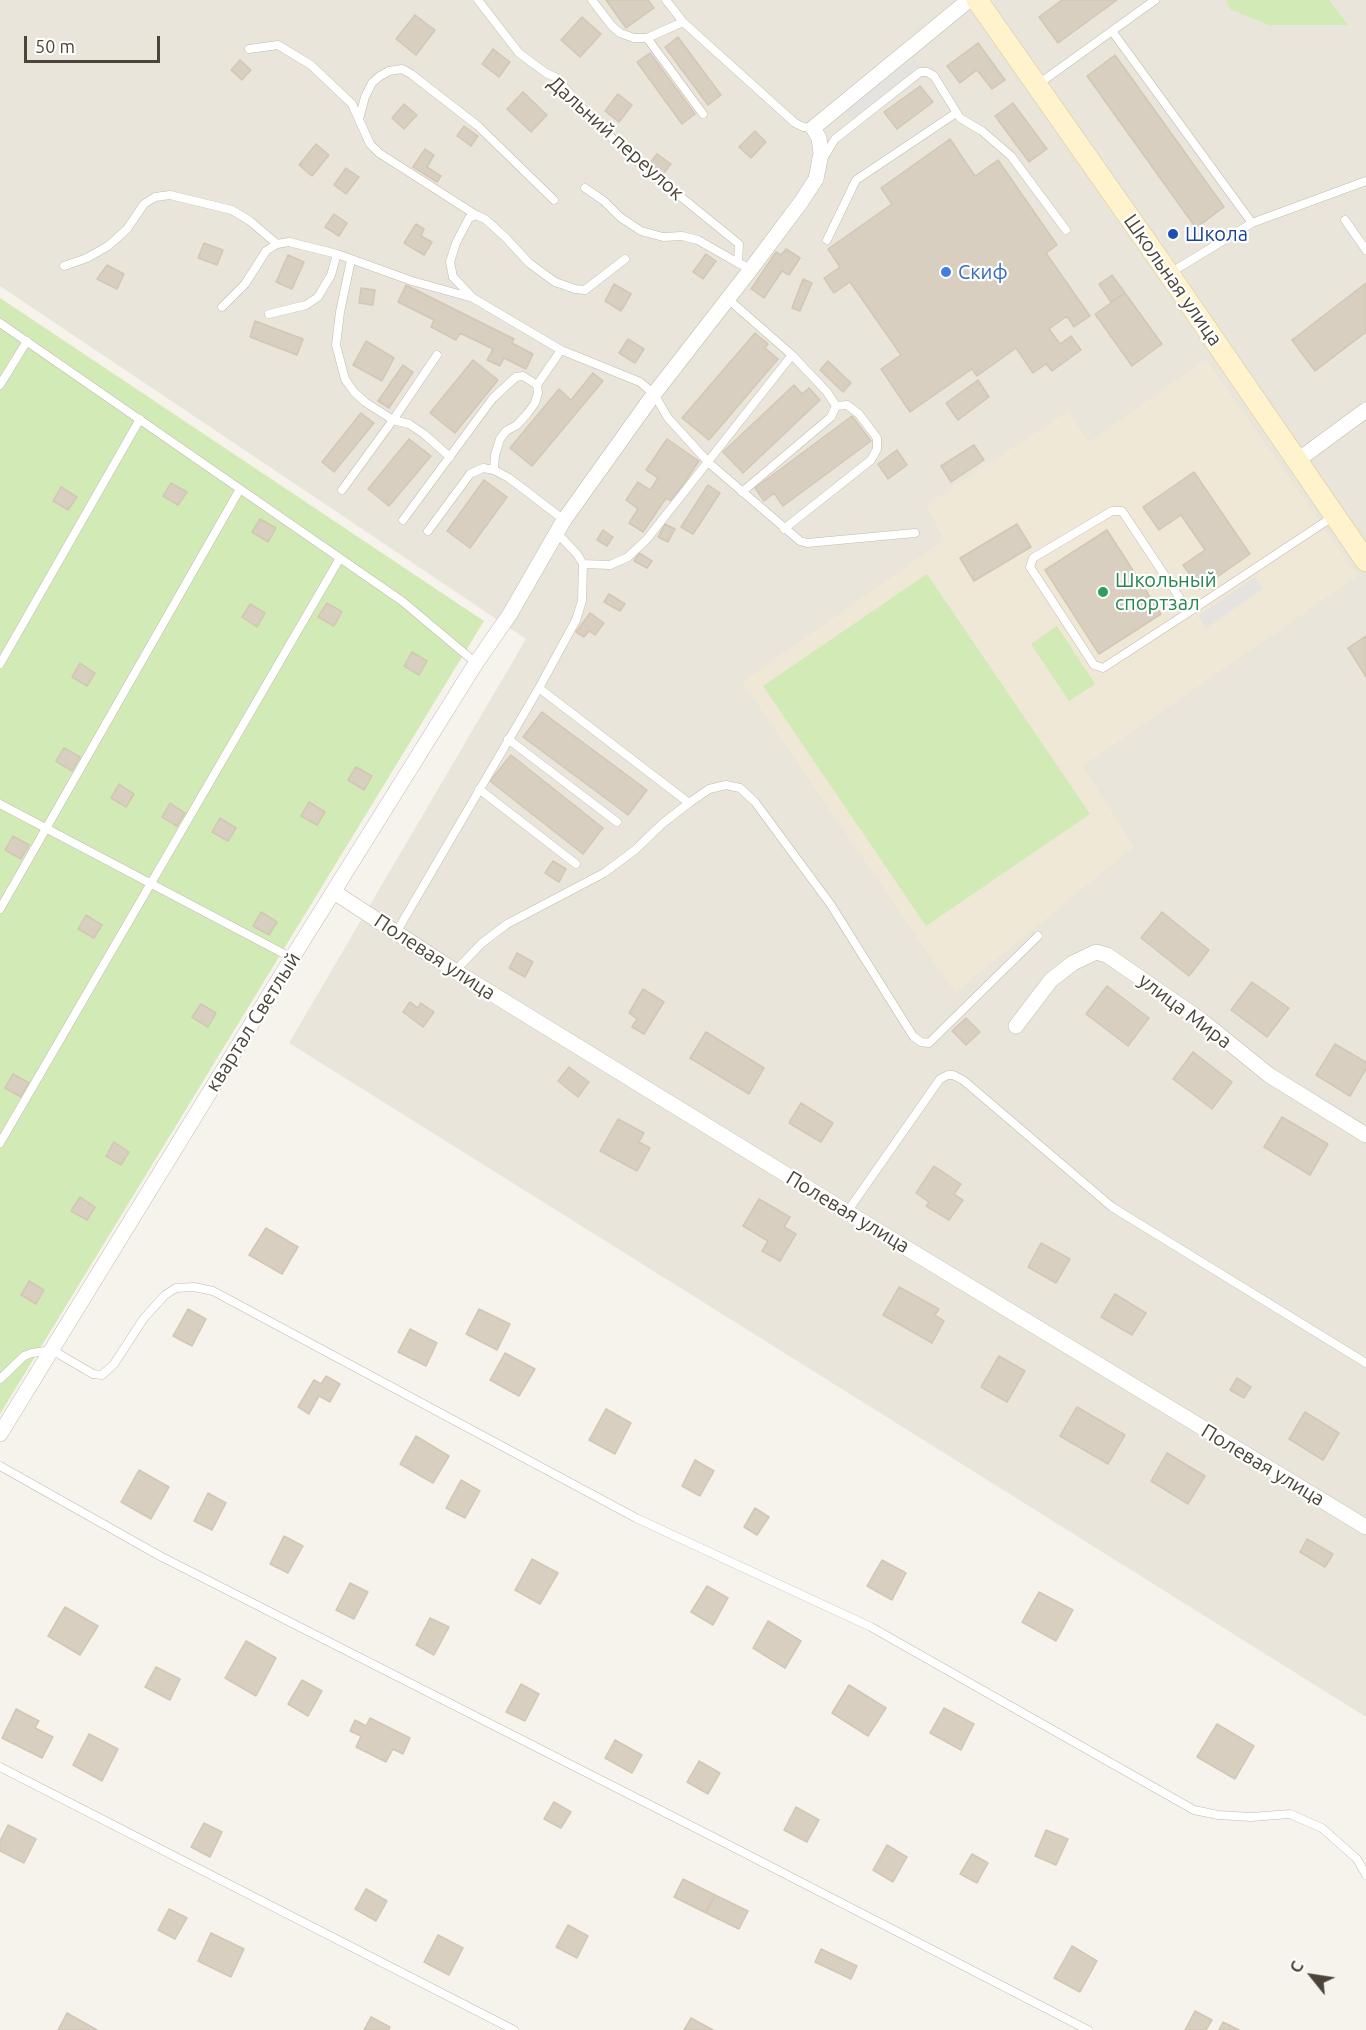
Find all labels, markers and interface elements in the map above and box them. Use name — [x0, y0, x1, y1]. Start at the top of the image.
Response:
scale bar — [27, 24, 164, 62]
text: 50 m — [35, 36, 75, 56]
street label: Дальний переулок — [543, 71, 689, 205]
street label: Школьная улица — [1119, 210, 1227, 350]
place label: Школа — [1185, 222, 1248, 246]
marker: Школа — [1166, 227, 1180, 241]
place label: Скиф — [958, 260, 1008, 284]
marker: Скиф — [939, 265, 953, 279]
place label: Школьный спортзал — [1115, 568, 1216, 615]
marker: Школьный спортзал — [1096, 585, 1110, 599]
street label: Полевая улица — [370, 909, 500, 1005]
street label: квартал Светлый — [200, 948, 306, 1096]
street label: улица Мира — [1134, 968, 1236, 1054]
street label: Полевая улица — [782, 1166, 914, 1258]
street label: Полевая улица — [1197, 1419, 1329, 1511]
north arrow — [1282, 1946, 1342, 2006]
text: С — [1286, 1958, 1307, 1976]

